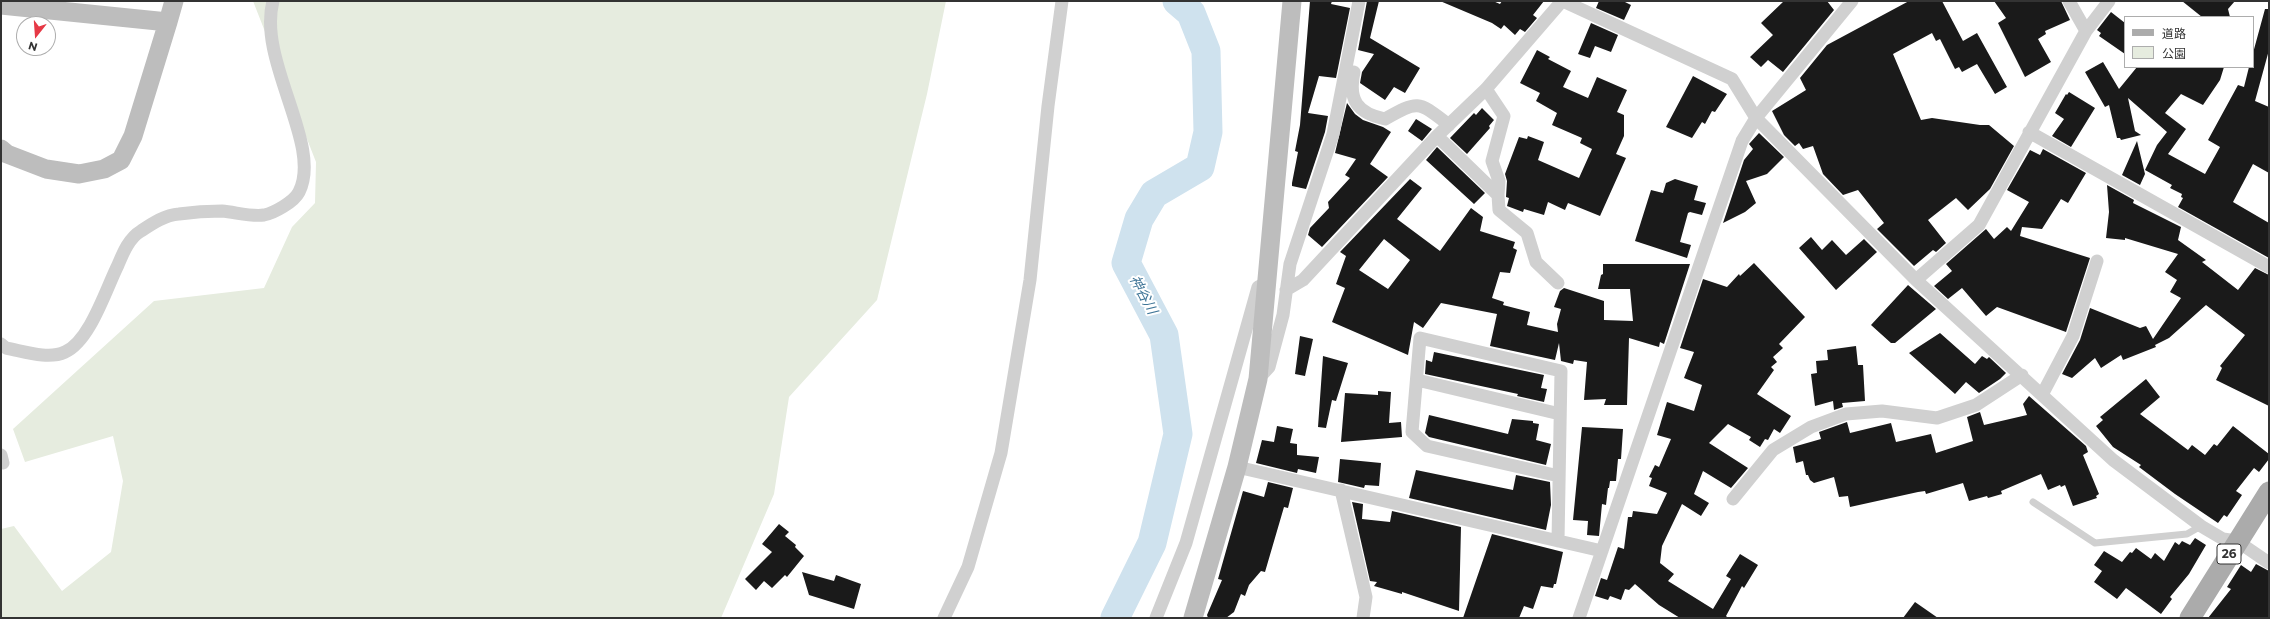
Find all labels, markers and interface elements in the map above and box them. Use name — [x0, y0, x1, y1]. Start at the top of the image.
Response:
north arrow — [16, 16, 56, 56]
legend — [2124, 16, 2254, 68]
text: 道路 — [2162, 26, 2186, 41]
text: N — [26, 39, 39, 55]
text: 公園 — [2162, 46, 2186, 61]
water label: 神谷川 — [1126, 273, 1160, 317]
road number: 26 — [2217, 544, 2241, 564]

